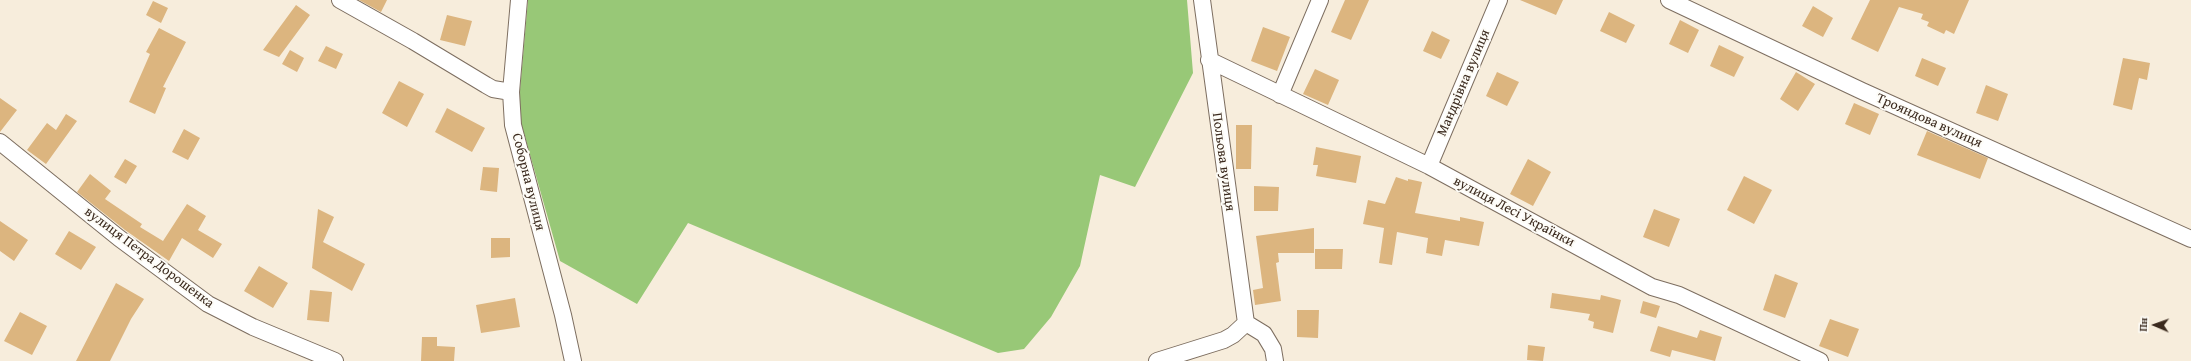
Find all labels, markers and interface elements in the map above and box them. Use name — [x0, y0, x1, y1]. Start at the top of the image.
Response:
street label: Мандрівна вулиця — [1434, 27, 1494, 139]
street label: Трояндова вулиця — [1873, 90, 1985, 152]
street label: Польова вулиця — [1208, 112, 1238, 212]
street label: Соборна вулиця — [508, 132, 548, 232]
street label: вулиця Лесі Українки — [1450, 173, 1578, 251]
street label: вулиця Петра Дорошенка — [81, 204, 217, 312]
north arrow — [2135, 305, 2175, 345]
text: Пн — [2135, 317, 2151, 332]

